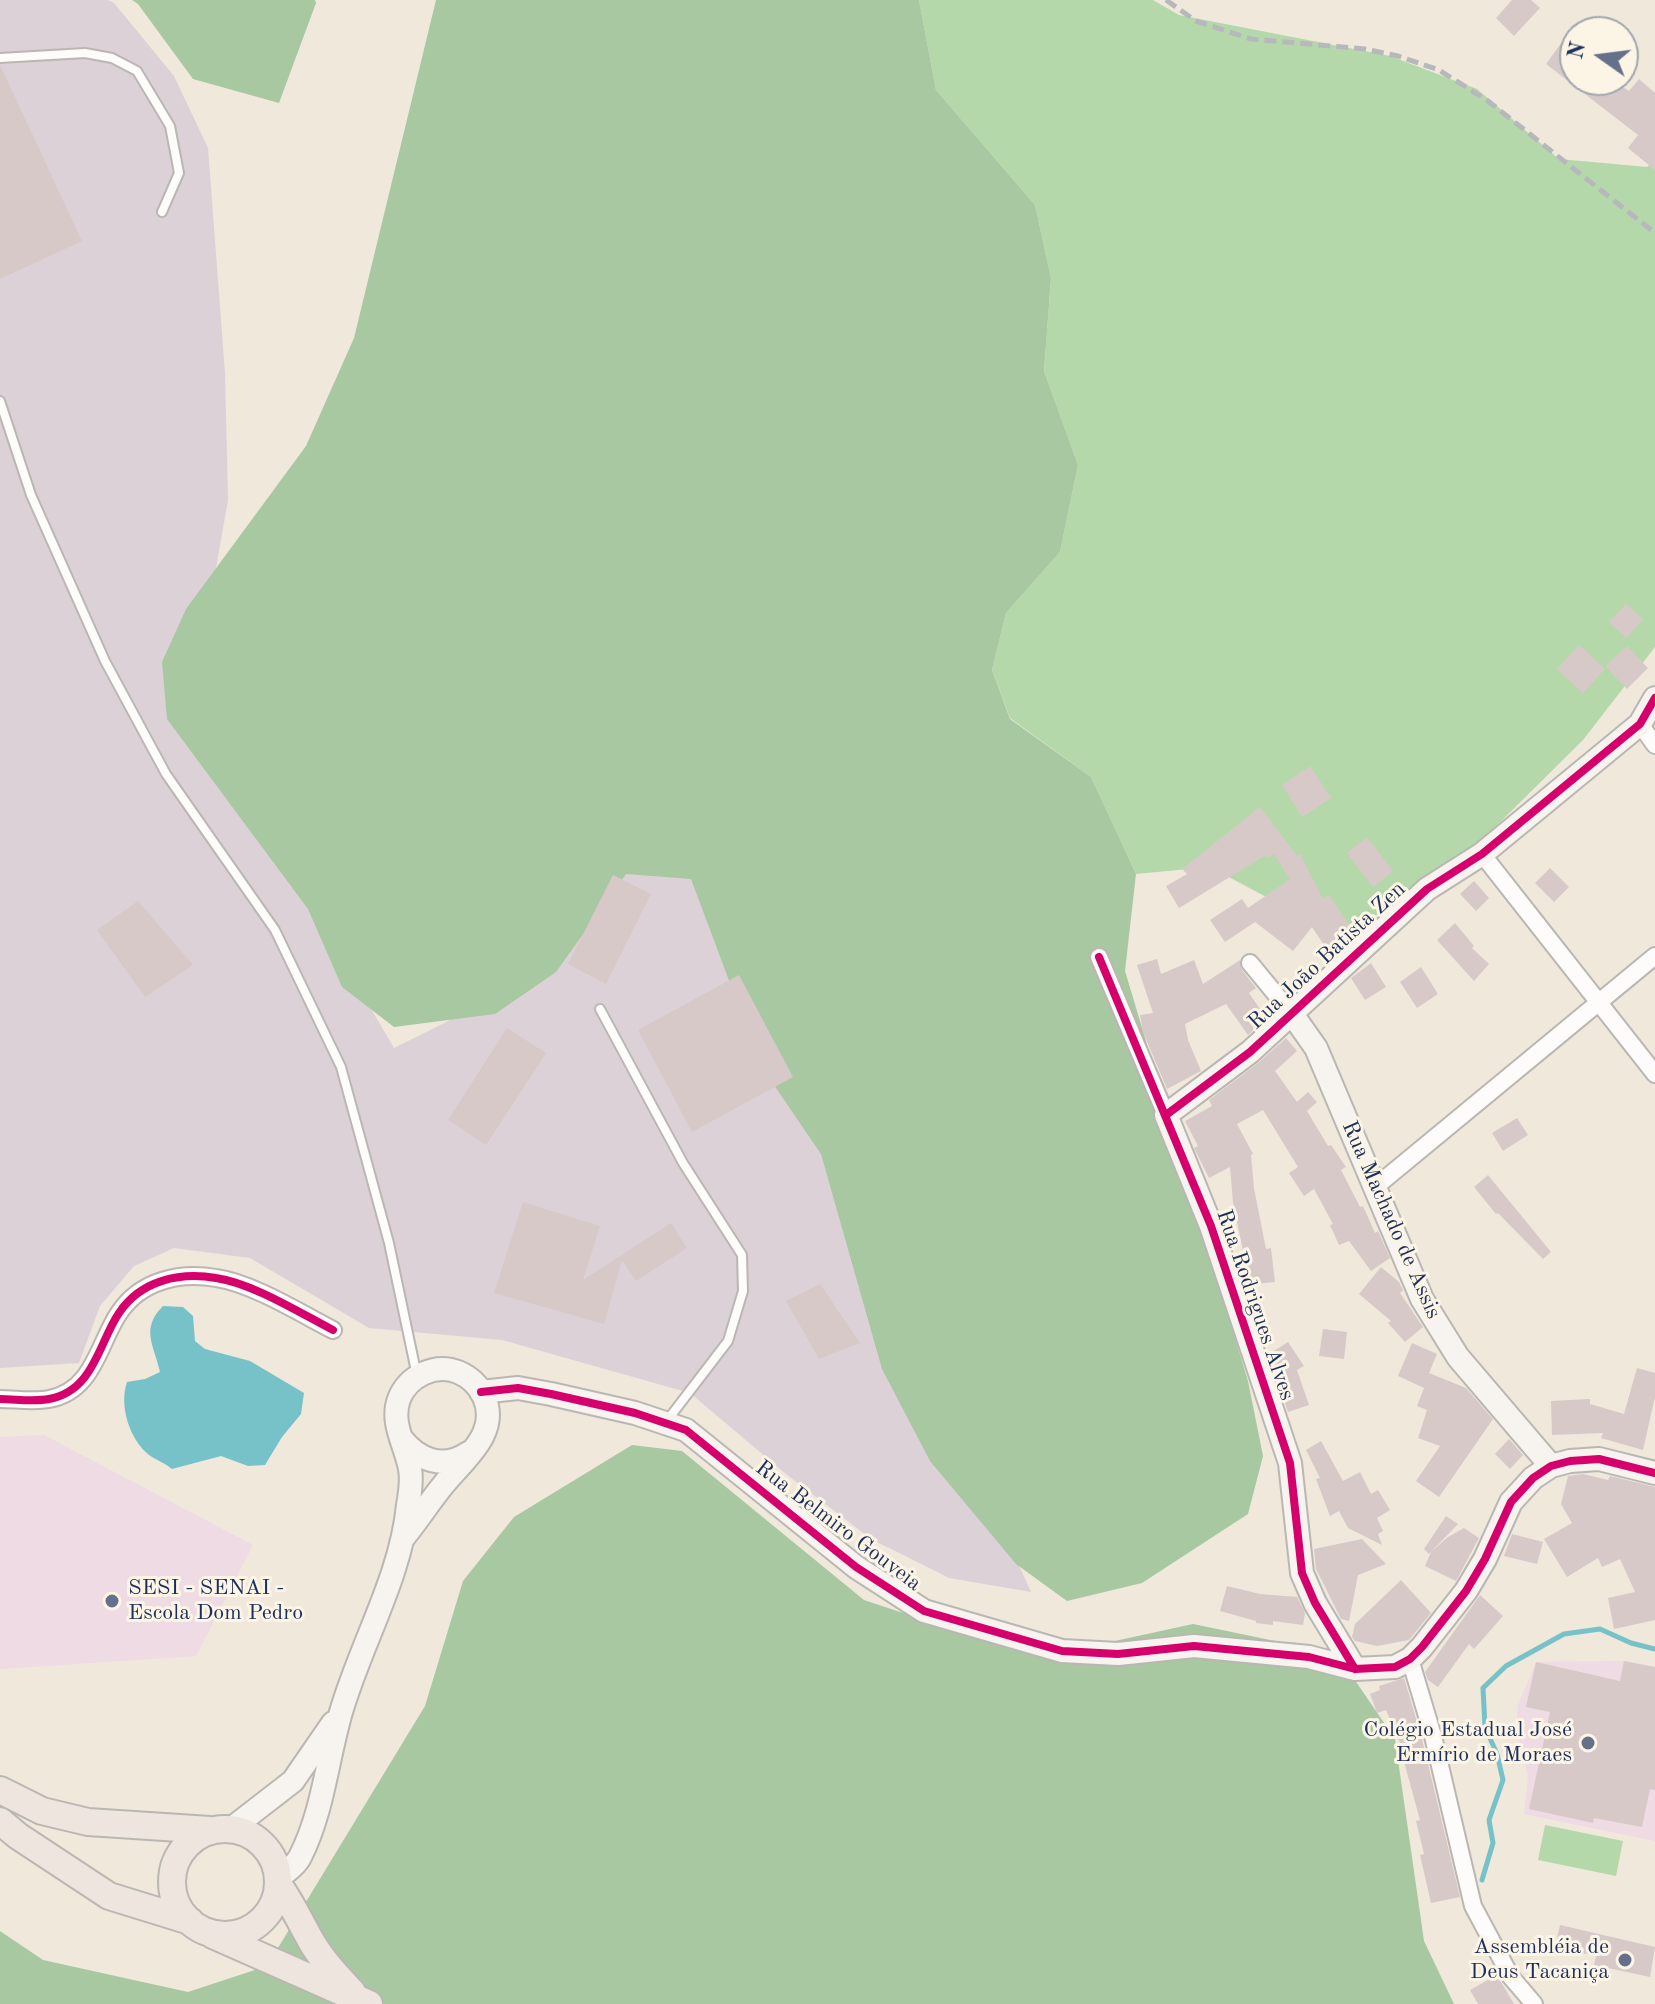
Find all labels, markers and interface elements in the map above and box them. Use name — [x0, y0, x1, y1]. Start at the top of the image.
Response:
north arrow — [1559, 16, 1639, 96]
text: N — [1565, 40, 1590, 61]
street label: Rua João Batista Zen — [1243, 876, 1411, 1036]
street label: Rua Machado de Assis — [1335, 1117, 1447, 1323]
street label: Rua Rodrigues Alves — [1210, 1206, 1300, 1404]
street label: Rua Belmiro Gouveia — [750, 1455, 926, 1597]
place label: SESI - SENAI - Escola Dom Pedro — [128, 1575, 303, 1626]
marker: SESI - SENAI - Escola Dom Pedro — [103, 1592, 121, 1610]
place label: Colégio Estadual José Ermírio de Moraes — [1363, 1717, 1572, 1768]
marker: Colégio Estadual José Ermírio de Moraes — [1579, 1734, 1597, 1752]
place label: Assembléia de Deus Tacaniça — [1470, 1934, 1609, 1986]
marker: Assembléia de Deus Tacaniça — [1616, 1951, 1634, 1969]

